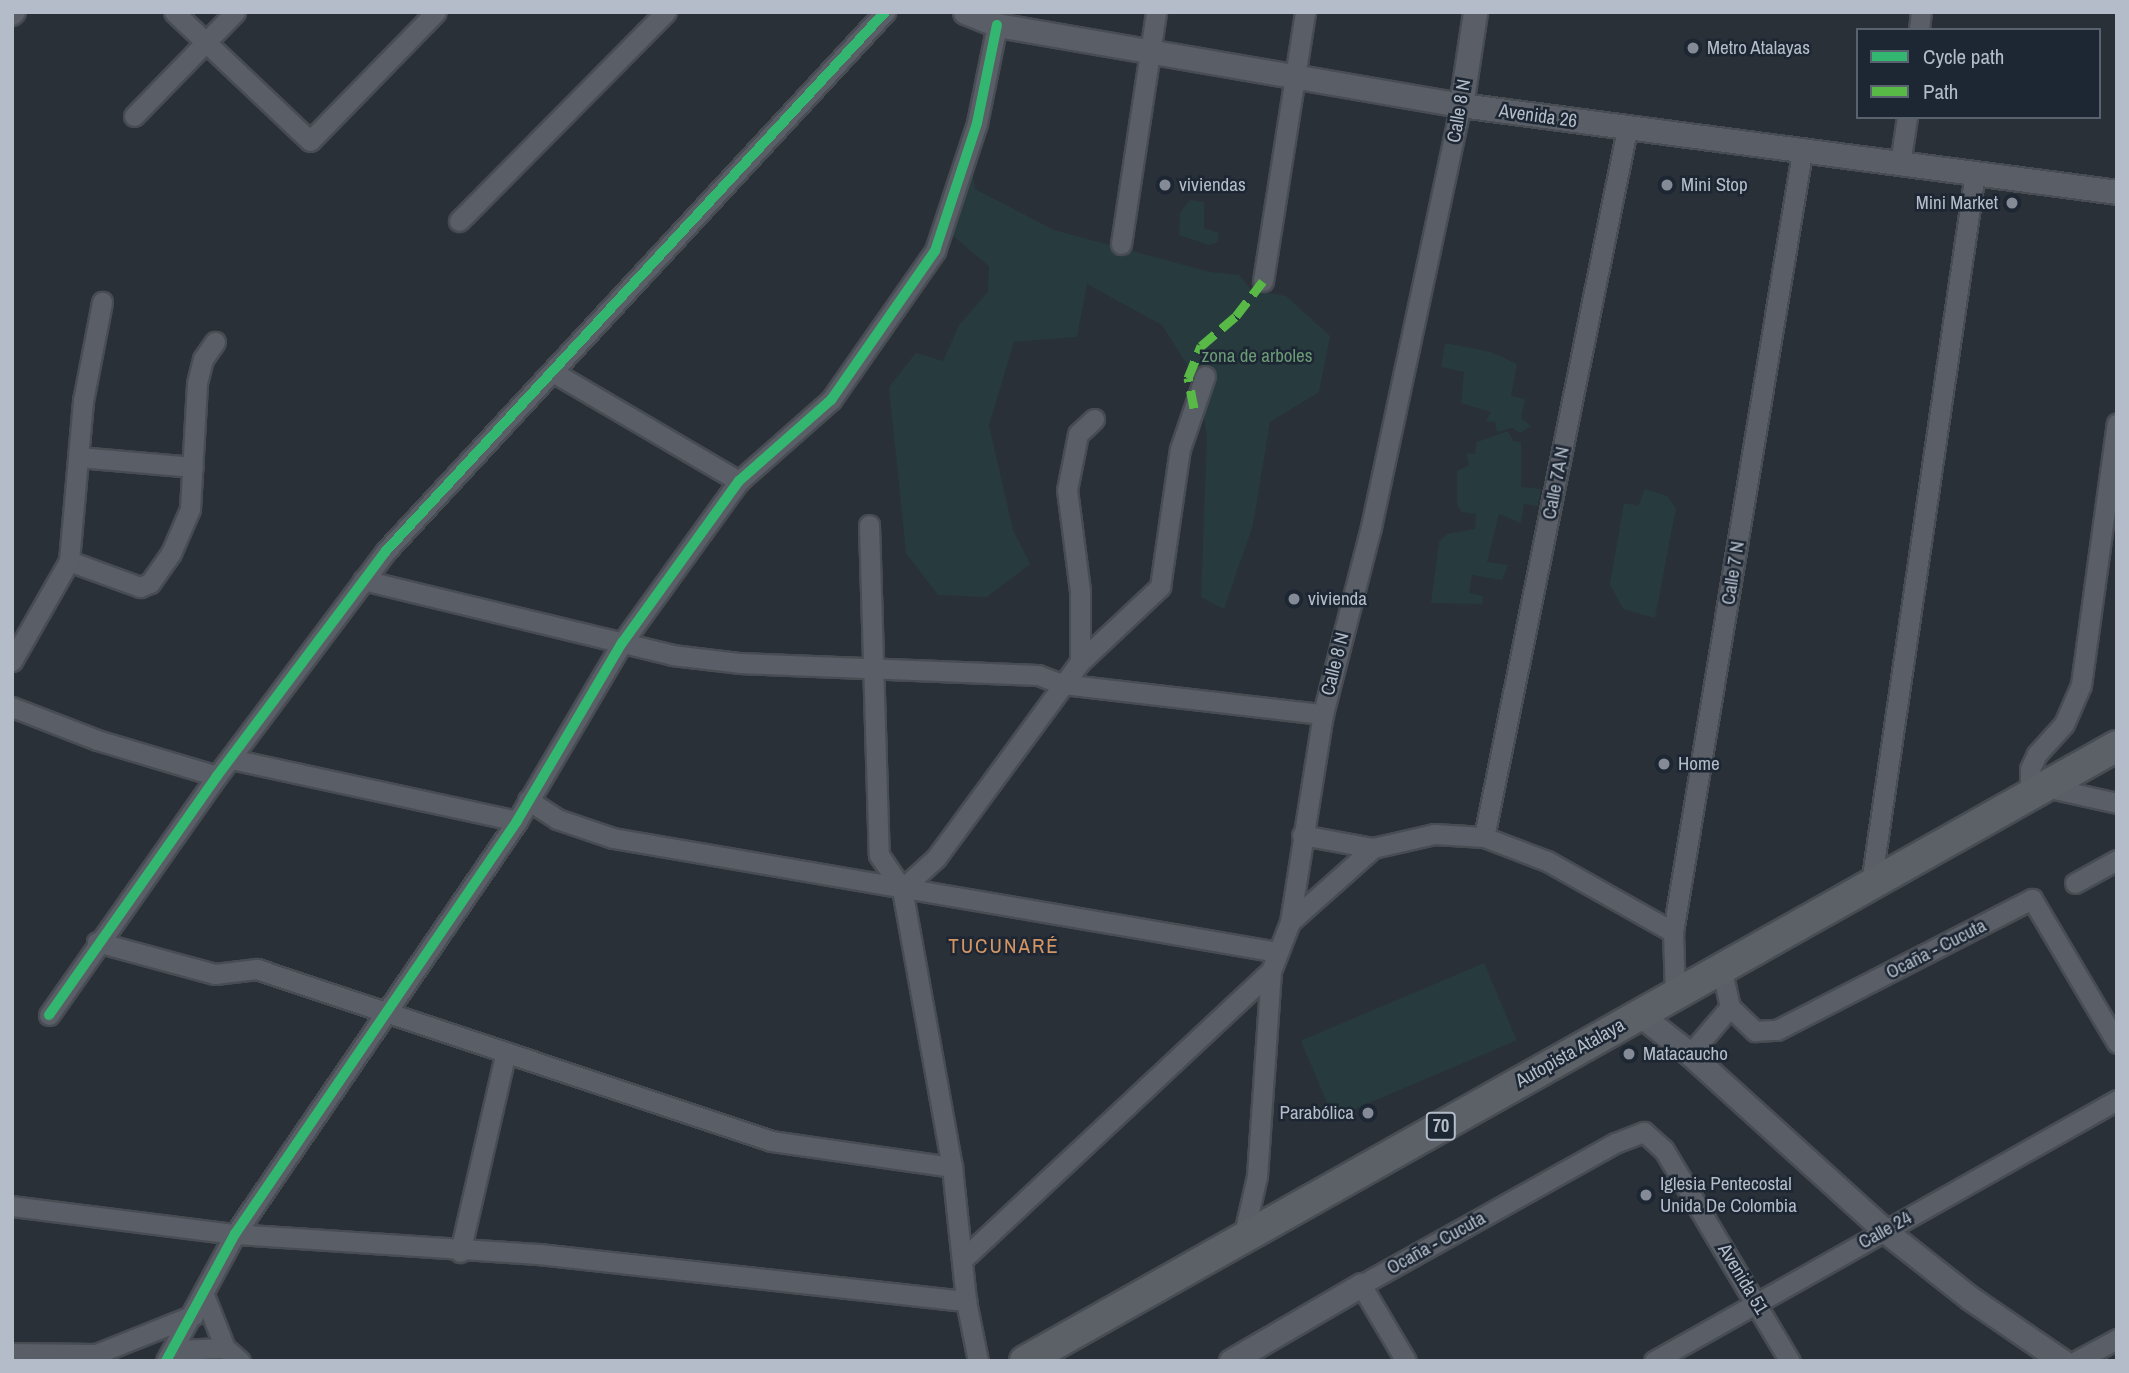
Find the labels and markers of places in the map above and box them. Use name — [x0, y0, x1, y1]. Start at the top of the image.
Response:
place label: Metro Atalayas — [1707, 37, 1811, 59]
marker: Metro Atalayas — [1685, 40, 1701, 56]
place label: viviendas — [1179, 174, 1246, 196]
place label: Mini Stop — [1681, 174, 1748, 196]
marker: viviendas — [1157, 177, 1173, 193]
marker: Mini Stop — [1659, 177, 1675, 193]
place label: Mini Market — [1916, 192, 1998, 214]
marker: Mini Market — [2004, 195, 2020, 211]
place label: vivienda — [1308, 588, 1367, 610]
marker: vivienda — [1286, 591, 1302, 607]
place label: Home — [1678, 753, 1720, 775]
marker: Home — [1656, 756, 1672, 772]
place label: Matacaucho — [1643, 1043, 1728, 1065]
marker: Matacaucho — [1621, 1046, 1637, 1062]
place label: Parabólica — [1280, 1102, 1354, 1124]
marker: Parabólica — [1360, 1105, 1376, 1121]
place label: Iglesia Pentecostal Unida De Colombia — [1660, 1173, 1797, 1217]
marker: Iglesia Pentecostal Unida De Colombia — [1638, 1187, 1654, 1203]

